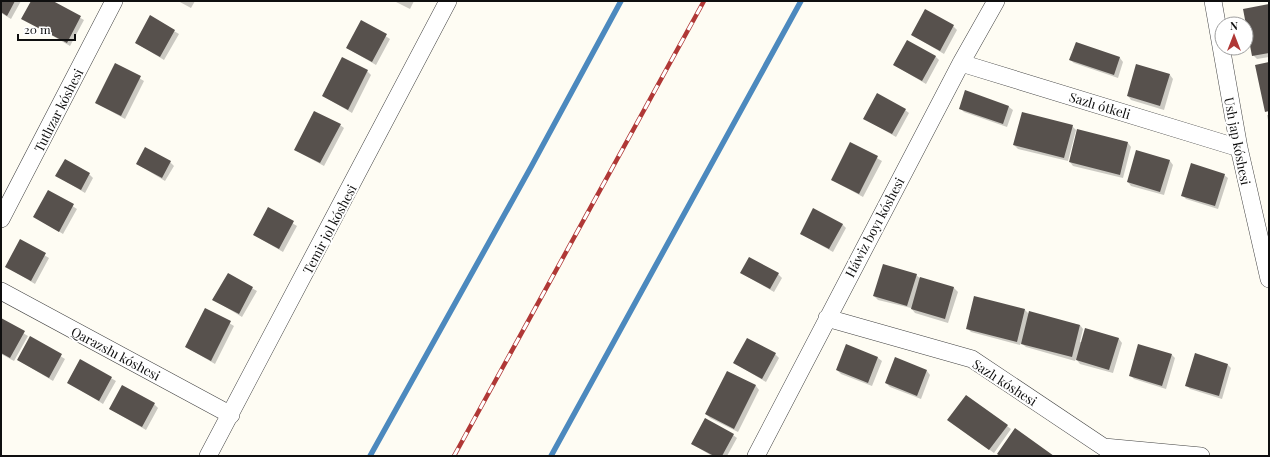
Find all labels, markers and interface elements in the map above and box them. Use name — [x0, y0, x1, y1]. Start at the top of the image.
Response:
scale bar — [18, 16, 75, 42]
north arrow — [1214, 16, 1254, 56]
text: N — [1230, 18, 1238, 33]
text: 20 m — [24, 21, 51, 37]
street label: Tutlızar kóshesi — [30, 65, 86, 155]
street label: Sazlı ótkeli — [1067, 88, 1133, 122]
street label: Ush jap kóshesi — [1221, 96, 1255, 187]
street label: Háwiz boyı kóshesi — [841, 174, 908, 280]
street label: Temir jol kóshesi — [298, 181, 360, 277]
street label: Qarazshı kóshesi — [69, 322, 164, 384]
street label: Sazlı kóshesi — [969, 355, 1041, 409]

